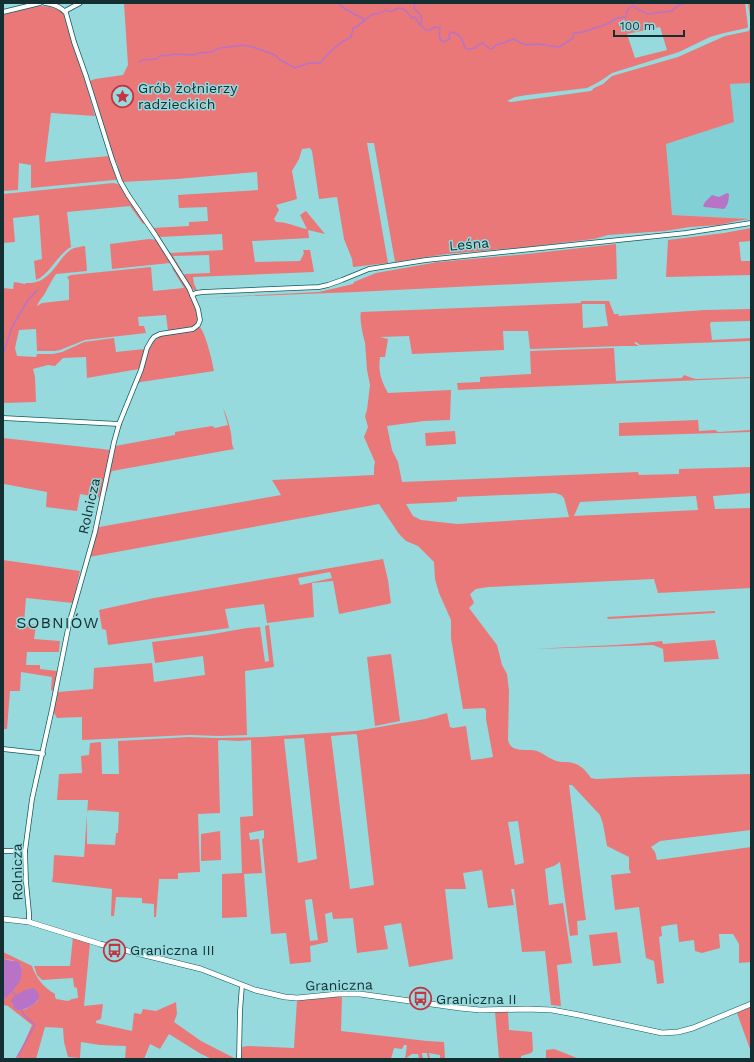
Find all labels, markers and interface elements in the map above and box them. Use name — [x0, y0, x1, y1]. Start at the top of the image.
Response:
scale bar — [614, 12, 684, 38]
text: 100 m — [620, 19, 655, 33]
place label: Grób żołnierzy radzieckich — [138, 80, 238, 112]
place icon: Grób żołnierzy radzieckich — [110, 83, 136, 109]
street label: Leśna — [448, 234, 490, 254]
street label: Rolnicza — [75, 476, 103, 536]
district label: SOBNIÓW — [16, 613, 100, 632]
street label: Rolnicza — [8, 843, 25, 901]
bus stop icon: Graniczna III — [102, 937, 128, 963]
place label: Graniczna III — [130, 942, 215, 958]
street label: Graniczna — [305, 976, 373, 994]
bus stop icon: Graniczna II — [407, 986, 433, 1012]
place label: Graniczna II — [436, 991, 517, 1007]

